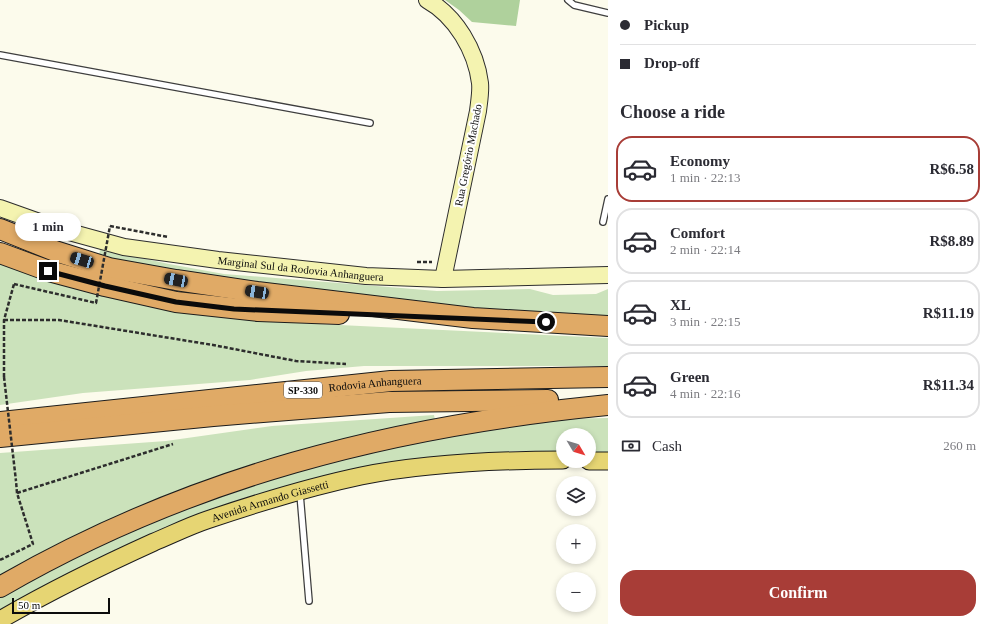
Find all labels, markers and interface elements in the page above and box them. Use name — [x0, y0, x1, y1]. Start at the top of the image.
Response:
text: Pickup — [644, 17, 689, 33]
text: Drop-off — [644, 55, 700, 71]
street label: Rua Gregório Machado — [452, 102, 484, 207]
text: Choose a ride — [620, 102, 725, 122]
icon: car — [622, 151, 658, 187]
text: Economy — [670, 153, 730, 169]
text: R$6.58 — [929, 161, 974, 177]
text: 1 min · 22:13 — [670, 170, 740, 185]
callout: 1 min — [15, 213, 81, 241]
text: 1 min — [32, 219, 64, 234]
icon: car — [622, 223, 658, 259]
text: Comfort — [670, 225, 725, 241]
text: R$8.89 — [929, 233, 974, 249]
text: 2 min · 22:14 — [670, 242, 740, 257]
car — [69, 251, 95, 269]
street label: Marginal Sul da Rodovia Anhanguera — [217, 254, 384, 283]
route end — [39, 262, 57, 280]
car — [163, 272, 189, 288]
car — [244, 284, 270, 300]
icon: car — [622, 295, 658, 331]
text: XL — [670, 297, 691, 313]
text: R$11.19 — [923, 305, 974, 321]
route start — [537, 313, 555, 331]
text: 3 min · 22:15 — [670, 314, 740, 329]
icon: car — [622, 367, 658, 403]
text: Green — [670, 369, 710, 385]
street label: Rodovia Anhanguera — [328, 374, 422, 394]
text: R$11.34 — [923, 377, 974, 393]
road number: SP-330 — [284, 382, 322, 398]
text: 4 min · 22:16 — [670, 386, 740, 401]
north arrow — [556, 428, 596, 468]
map controls — [556, 428, 596, 612]
icon: cash — [620, 435, 642, 457]
text: Cash — [652, 438, 682, 454]
text: 260 m — [943, 438, 976, 453]
button: layers — [556, 476, 596, 516]
street label: Avenida Armando Giassetti — [210, 478, 330, 524]
button: + — [556, 524, 596, 564]
button: Confirm — [620, 570, 976, 616]
button: − — [556, 572, 596, 612]
scale bar — [12, 596, 110, 615]
text: 50 m — [18, 599, 40, 611]

